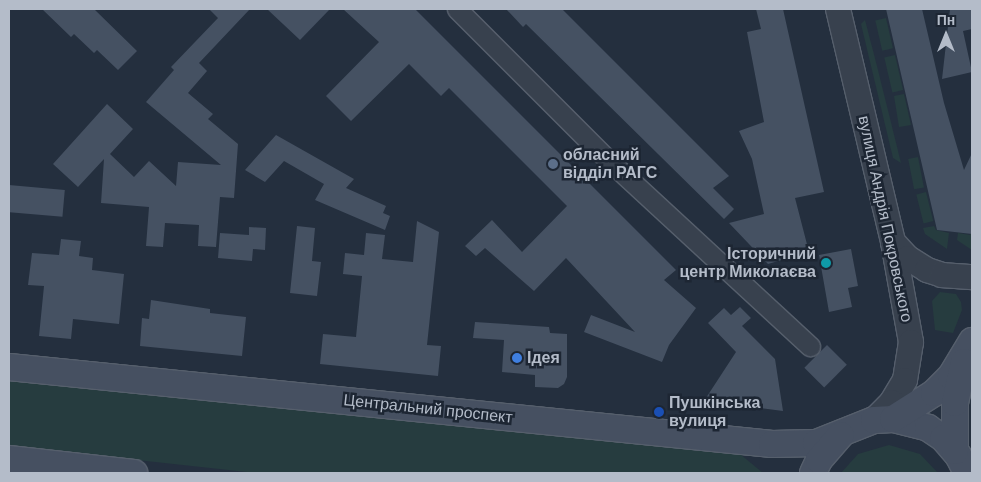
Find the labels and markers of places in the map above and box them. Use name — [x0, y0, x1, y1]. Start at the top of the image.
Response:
place label: обласний відділ РАГС — [563, 145, 657, 183]
marker: обласний відділ РАГС — [547, 158, 559, 170]
place label: Історичний центр Миколаєва — [679, 244, 816, 282]
marker: Історичний центр Миколаєва — [820, 257, 832, 269]
place label: Ідея — [527, 348, 560, 368]
marker: Ідея — [511, 352, 523, 364]
place label: Пушкінська вулиця — [669, 393, 760, 431]
marker: Пушкінська вулиця — [653, 406, 665, 418]

